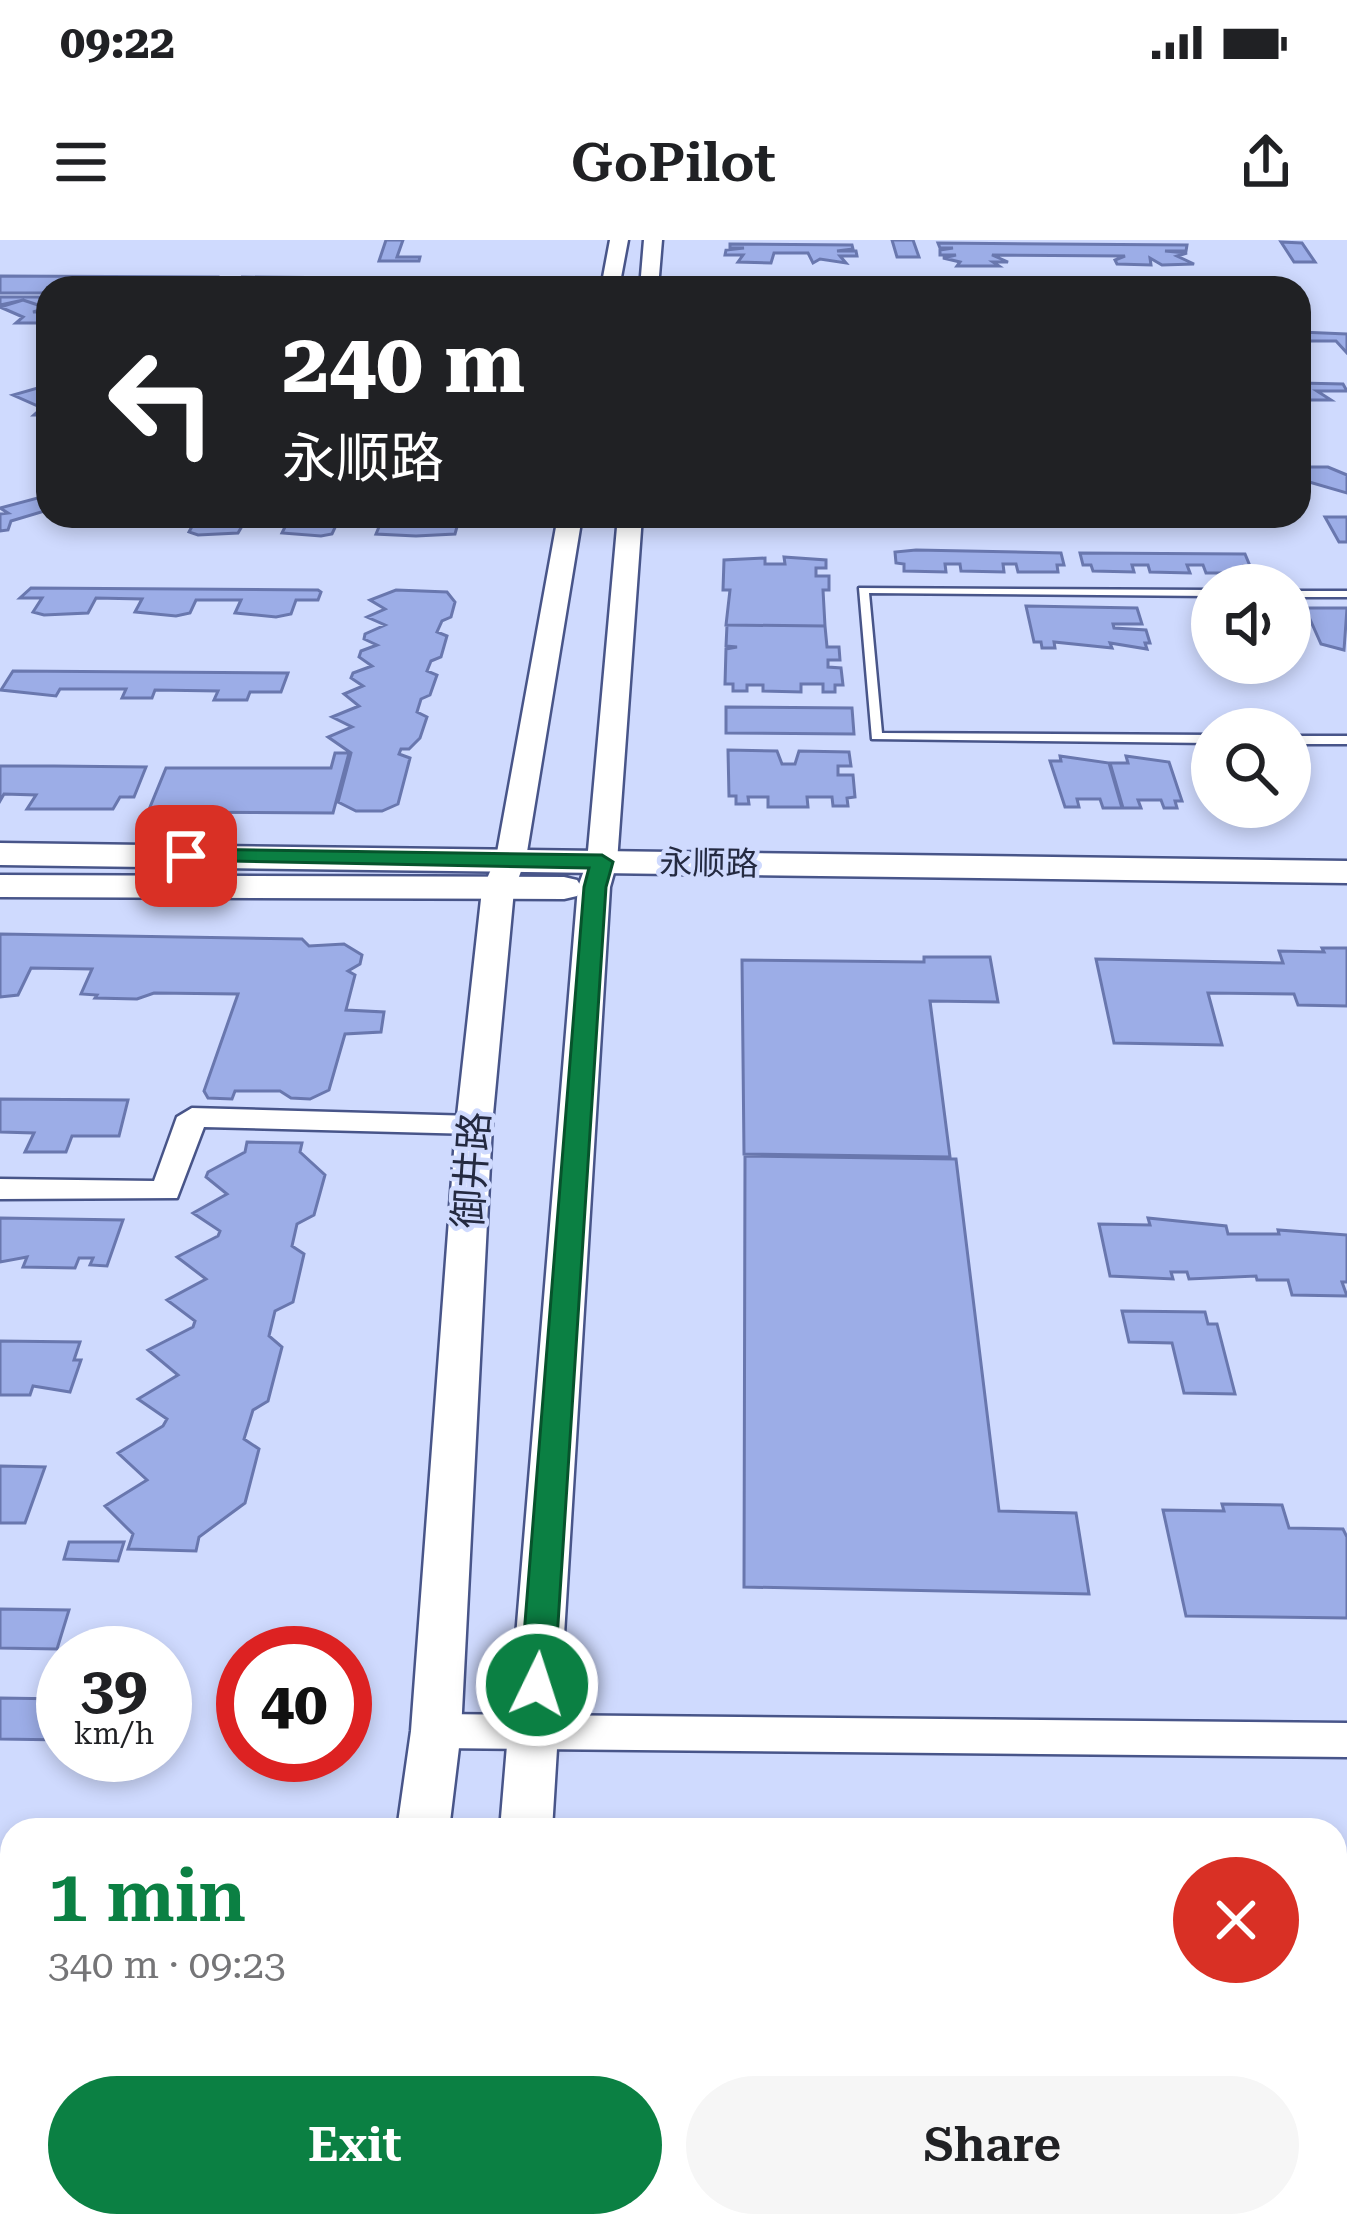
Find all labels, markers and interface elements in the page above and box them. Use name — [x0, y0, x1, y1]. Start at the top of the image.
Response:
text: 09:22 — [60, 16, 175, 69]
icon: menu — [48, 129, 114, 195]
icon: share — [1233, 129, 1299, 195]
text: GoPilot — [571, 131, 776, 194]
text: 240 m — [282, 314, 525, 412]
icon: left — [84, 324, 240, 480]
text: 永顺路 — [282, 427, 444, 490]
map controls — [1191, 564, 1311, 828]
button: sound — [1191, 564, 1311, 684]
button: search — [1191, 708, 1311, 828]
pin — [135, 805, 237, 907]
icon: arrive — [153, 823, 219, 889]
street label: 永顺路 — [659, 843, 759, 883]
street label: 御井路 — [445, 1110, 499, 1230]
position arrow — [474, 1622, 600, 1748]
speed limit sign: 40 — [216, 1626, 372, 1782]
text: 39 — [80, 1653, 148, 1724]
text: km/h — [74, 1716, 154, 1751]
text: 1 min — [48, 1854, 246, 1939]
button: close — [1173, 1857, 1299, 1983]
text: 340 m · 09:23 — [48, 1942, 286, 1988]
button: Exit — [48, 2076, 662, 2214]
button: Share — [686, 2076, 1299, 2214]

